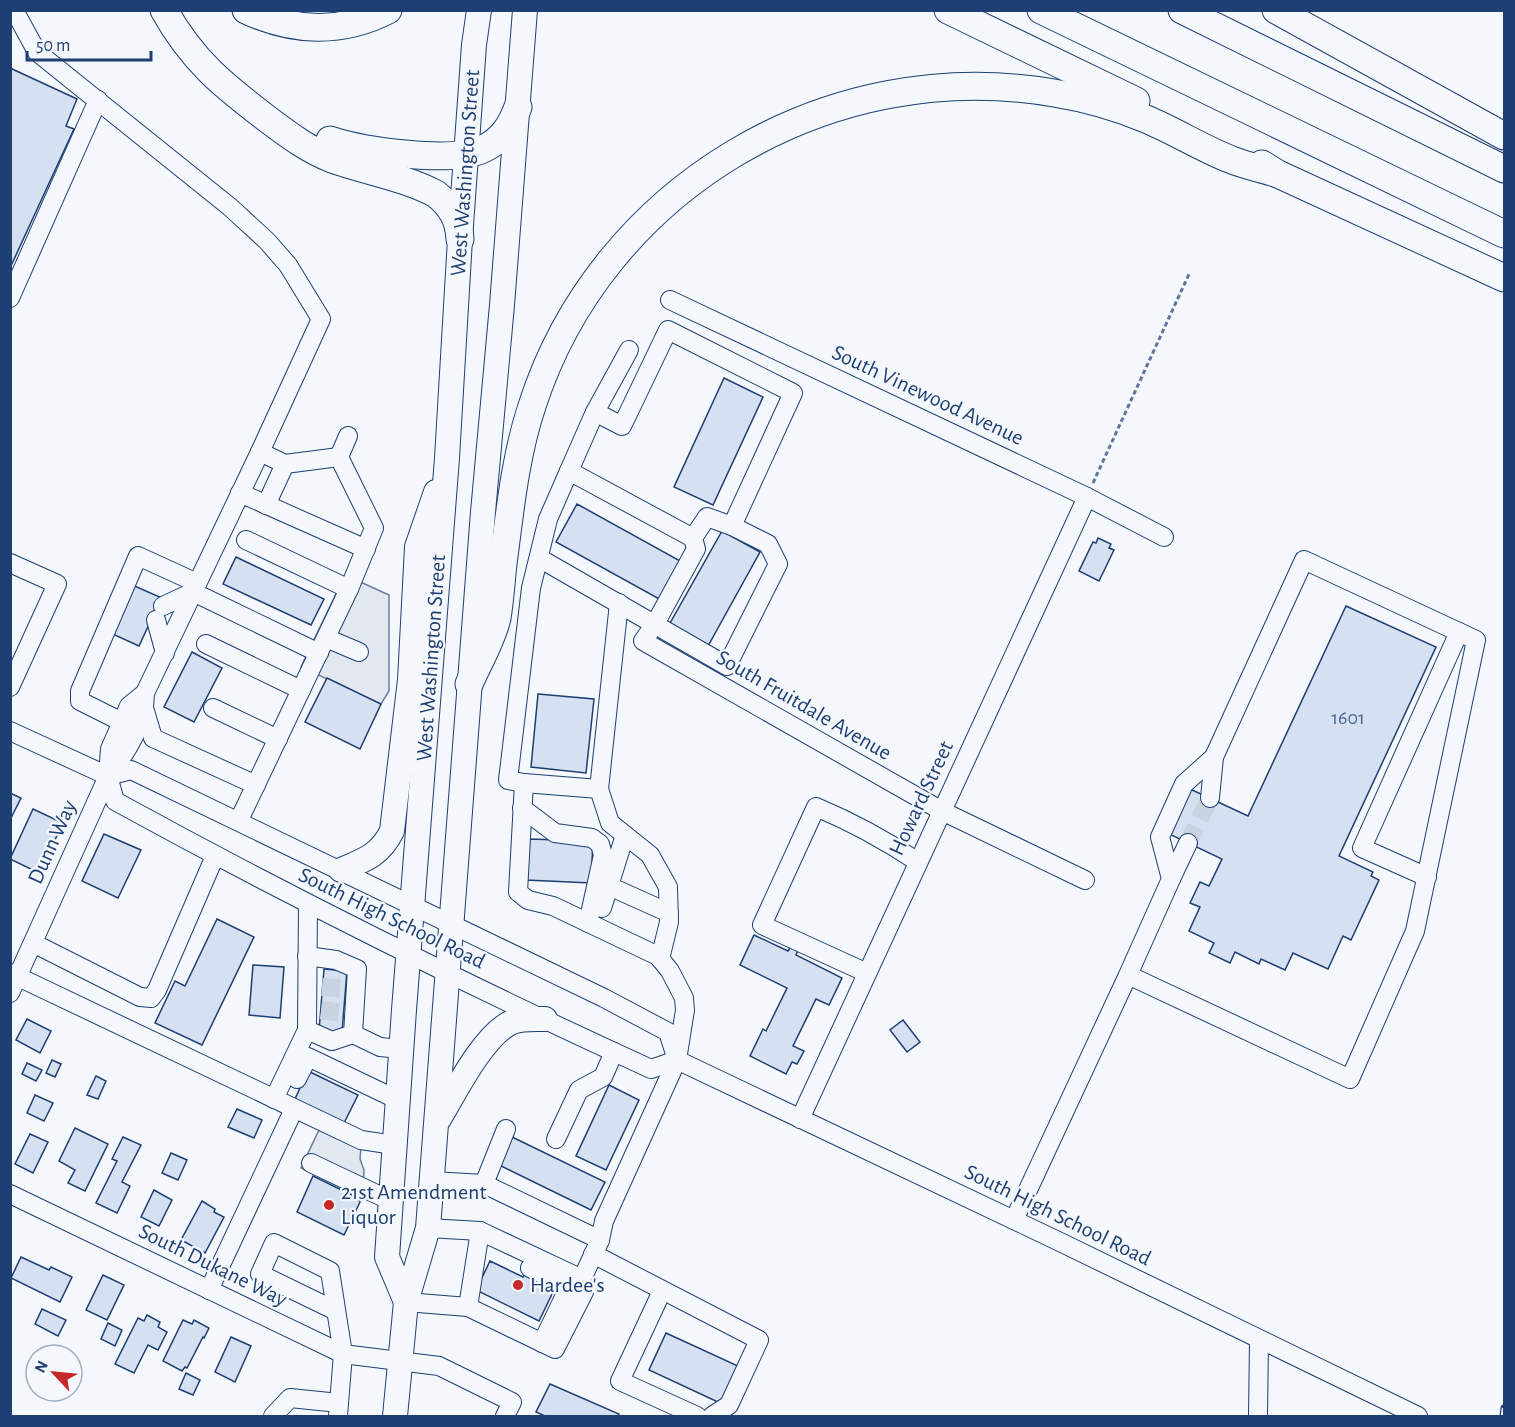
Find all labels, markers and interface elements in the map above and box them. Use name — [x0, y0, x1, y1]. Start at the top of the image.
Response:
scale bar — [27, 24, 152, 62]
text: 50 m — [36, 37, 70, 55]
street label: West Washington Street — [447, 69, 483, 277]
street label: South Vinewood Avenue — [829, 341, 1027, 449]
street label: West Washington Street — [413, 554, 449, 762]
street label: South Fruitdale Avenue — [713, 646, 895, 764]
house number: 1601 — [1331, 708, 1365, 728]
street label: Howard Street — [885, 737, 957, 859]
street label: Dunn Way — [24, 796, 80, 887]
street label: South High School Road — [295, 863, 489, 973]
street label: South High School Road — [961, 1160, 1155, 1270]
place label: 21st Amendment Liquor — [341, 1181, 486, 1228]
marker: 21st Amendment Liquor — [322, 1198, 336, 1212]
street label: South Dukane Way — [135, 1220, 291, 1311]
place label: Hardee's — [530, 1274, 605, 1296]
marker: Hardee's — [511, 1278, 525, 1292]
north arrow — [24, 1343, 84, 1403]
text: N — [32, 1358, 51, 1375]

